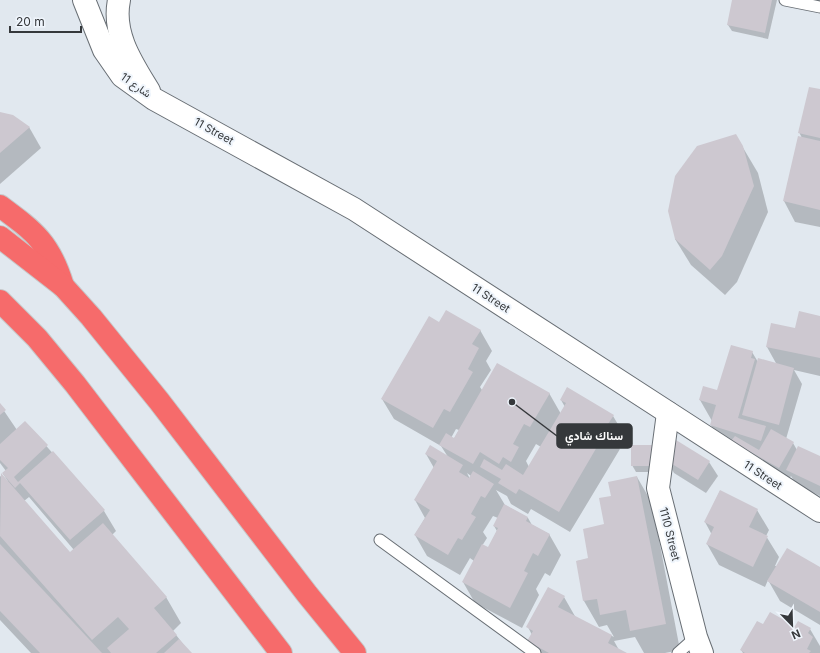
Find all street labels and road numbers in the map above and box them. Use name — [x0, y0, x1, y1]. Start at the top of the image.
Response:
street label: شارع 11 — [117, 69, 154, 102]
street label: 11 Street — [192, 114, 237, 148]
street label: 11 Street — [469, 280, 513, 316]
street label: 11 Street — [741, 457, 785, 493]
street label: 1110 Street — [657, 506, 683, 563]

